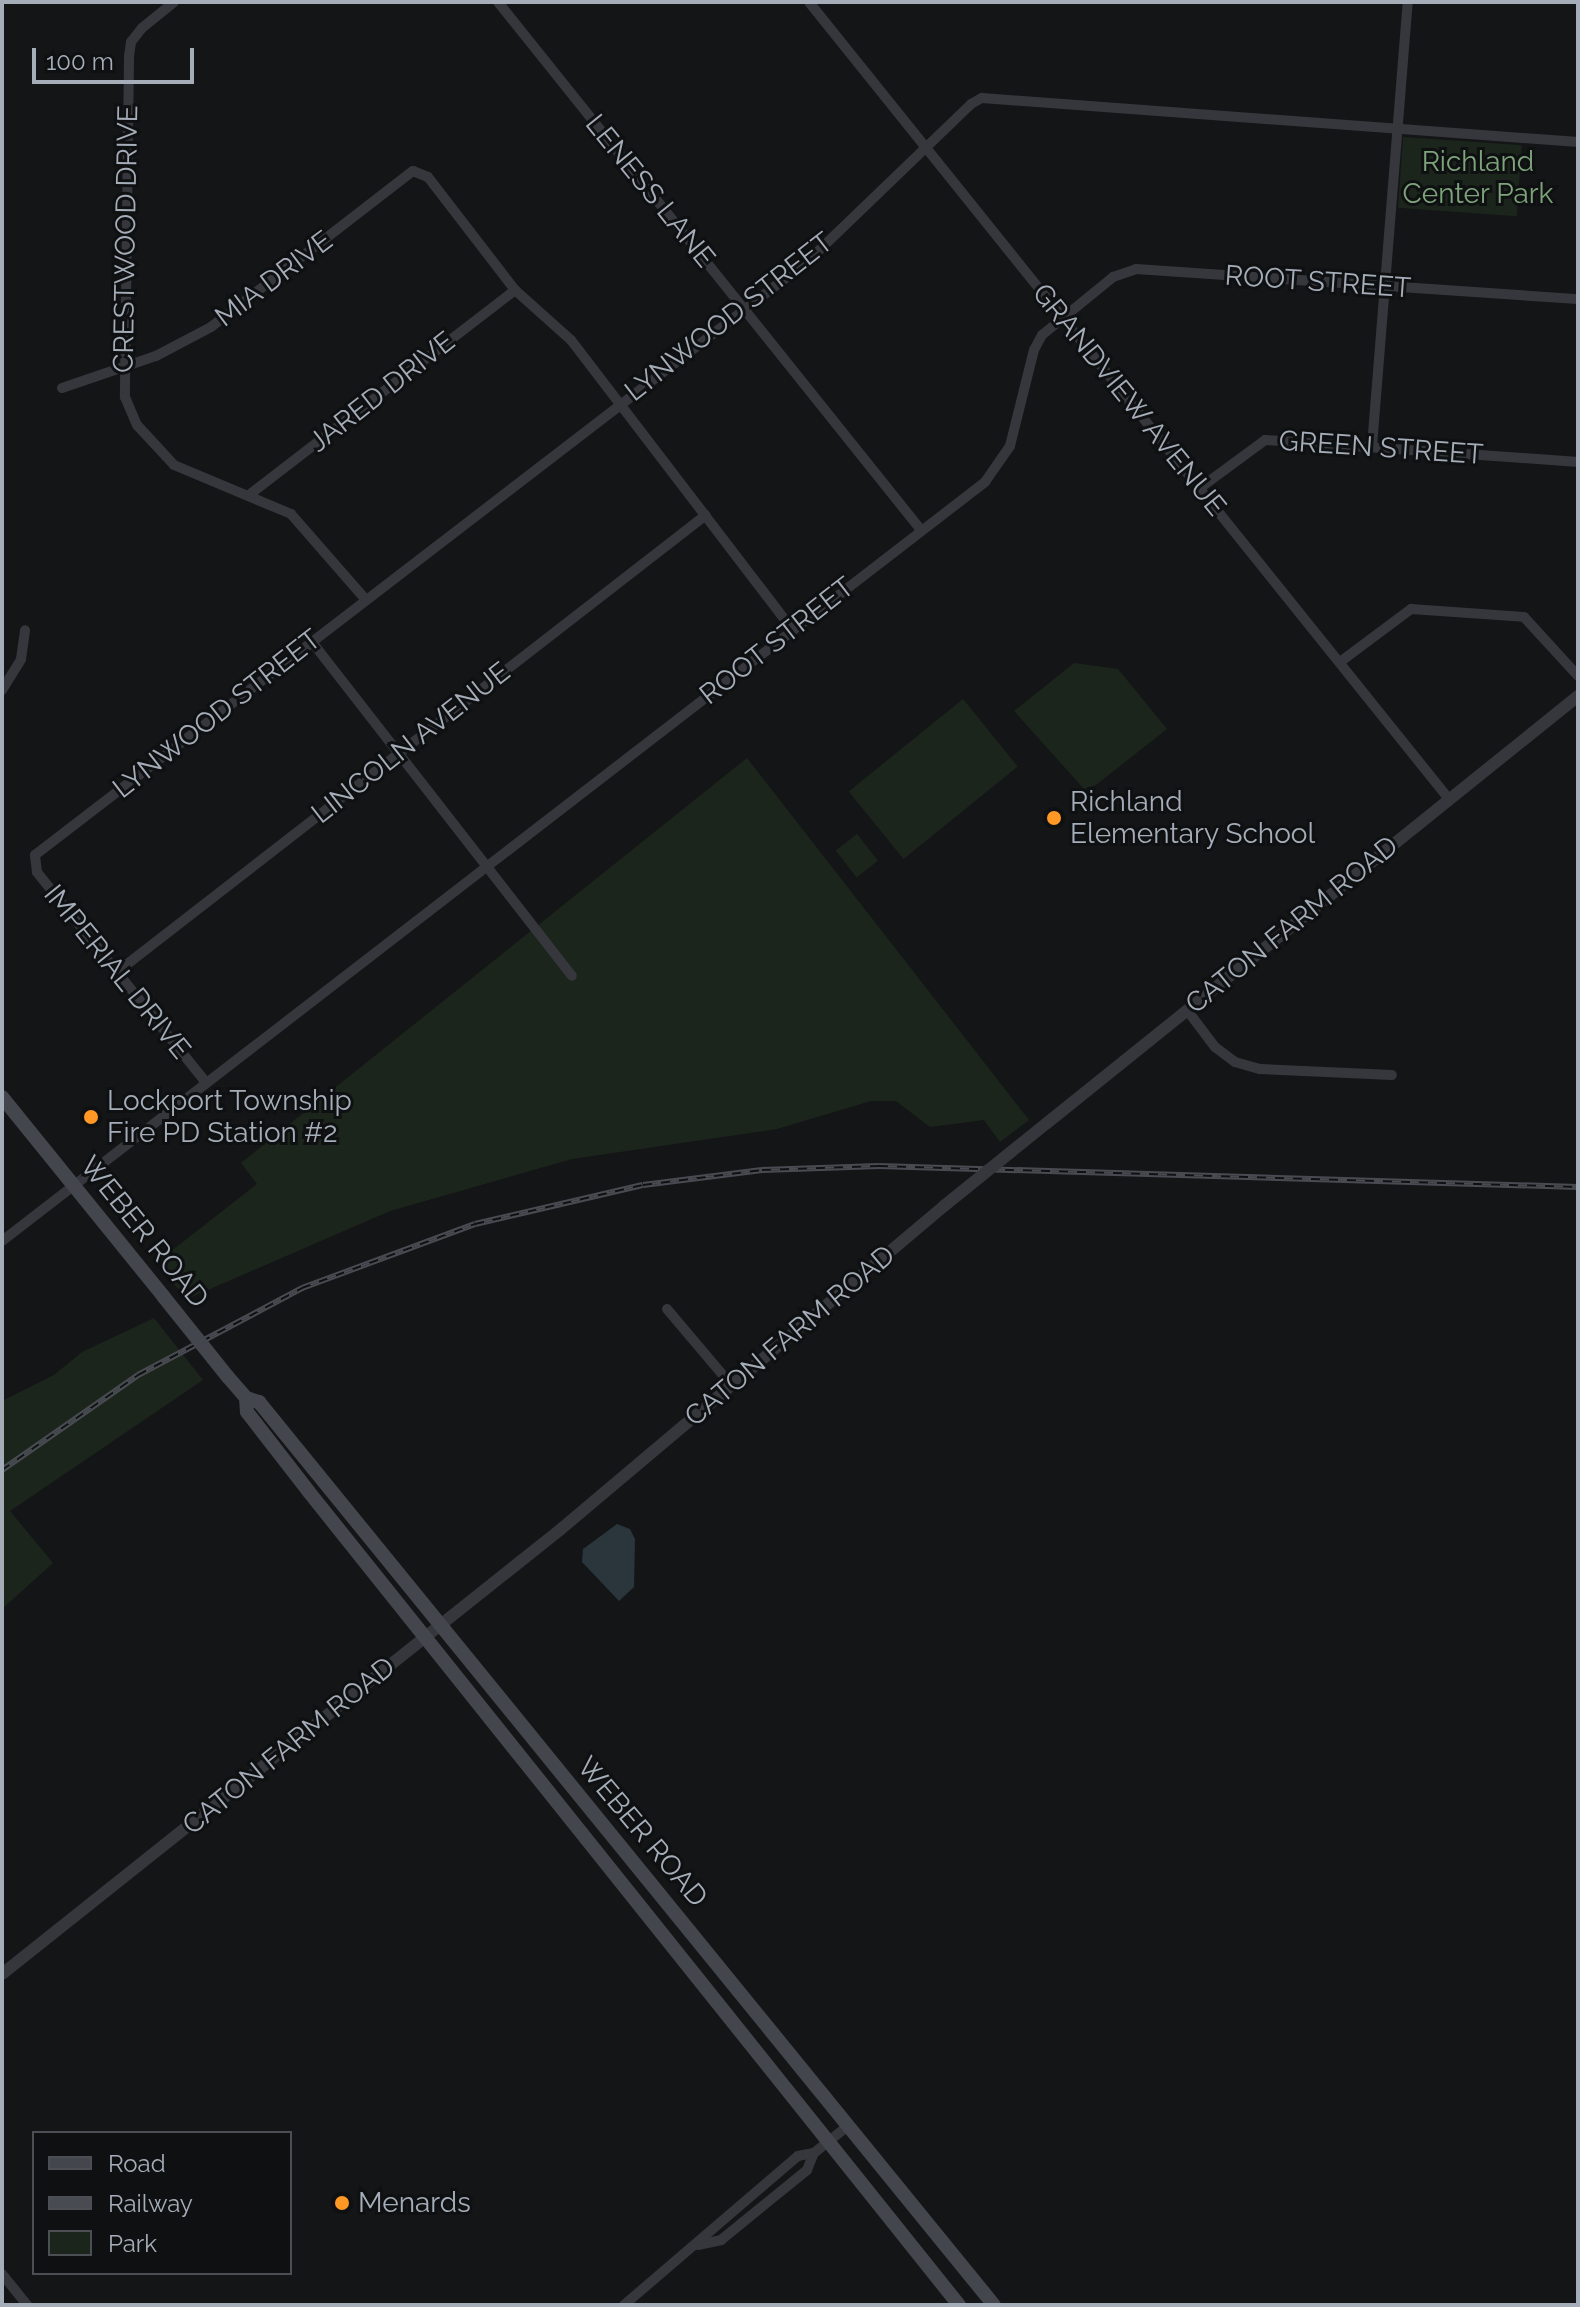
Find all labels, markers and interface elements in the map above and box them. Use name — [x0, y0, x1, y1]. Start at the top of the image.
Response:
scale bar — [36, 32, 198, 82]
text: 100 m — [46, 47, 114, 76]
street label: CRESTWOOD DRIVE — [107, 105, 145, 373]
street label: LENESS LANE — [578, 108, 722, 274]
park label: Richland Center Park — [1402, 145, 1554, 211]
street label: MIA DRIVE — [208, 224, 340, 334]
street label: LYNWOOD STREET — [618, 225, 840, 409]
street label: ROOT STREET — [1223, 259, 1413, 305]
street label: GRANDVIEW AVENUE — [1024, 276, 1234, 524]
street label: JARED DRIVE — [302, 325, 462, 459]
street label: GREEN STREET — [1278, 424, 1484, 472]
street label: ROOT STREET — [693, 570, 861, 712]
street label: LYNWOOD STREET — [106, 622, 328, 806]
street label: LINCOLN AVENUE — [305, 655, 517, 831]
place label: Richland Elementary School — [1070, 785, 1316, 851]
marker: Richland Elementary School — [1045, 809, 1063, 827]
street label: CATON FARM ROAD — [1179, 829, 1405, 1021]
street label: IMPERIAL DRIVE — [36, 878, 198, 1066]
place label: Lockport Township Fire PD Station #2 — [107, 1084, 353, 1150]
marker: Lockport Township Fire PD Station #2 — [82, 1108, 100, 1126]
street label: WEBER ROAD — [73, 1150, 215, 1314]
street label: CATON FARM ROAD — [678, 1238, 902, 1434]
street label: CATON FARM ROAD — [176, 1650, 402, 1842]
street label: WEBER ROAD — [570, 1750, 714, 1914]
legend — [32, 2131, 292, 2275]
text: Road — [108, 2149, 166, 2178]
place label: Menards — [358, 2186, 471, 2220]
text: Railway — [108, 2189, 193, 2218]
marker: Menards — [333, 2194, 351, 2212]
text: Park — [108, 2229, 157, 2258]

